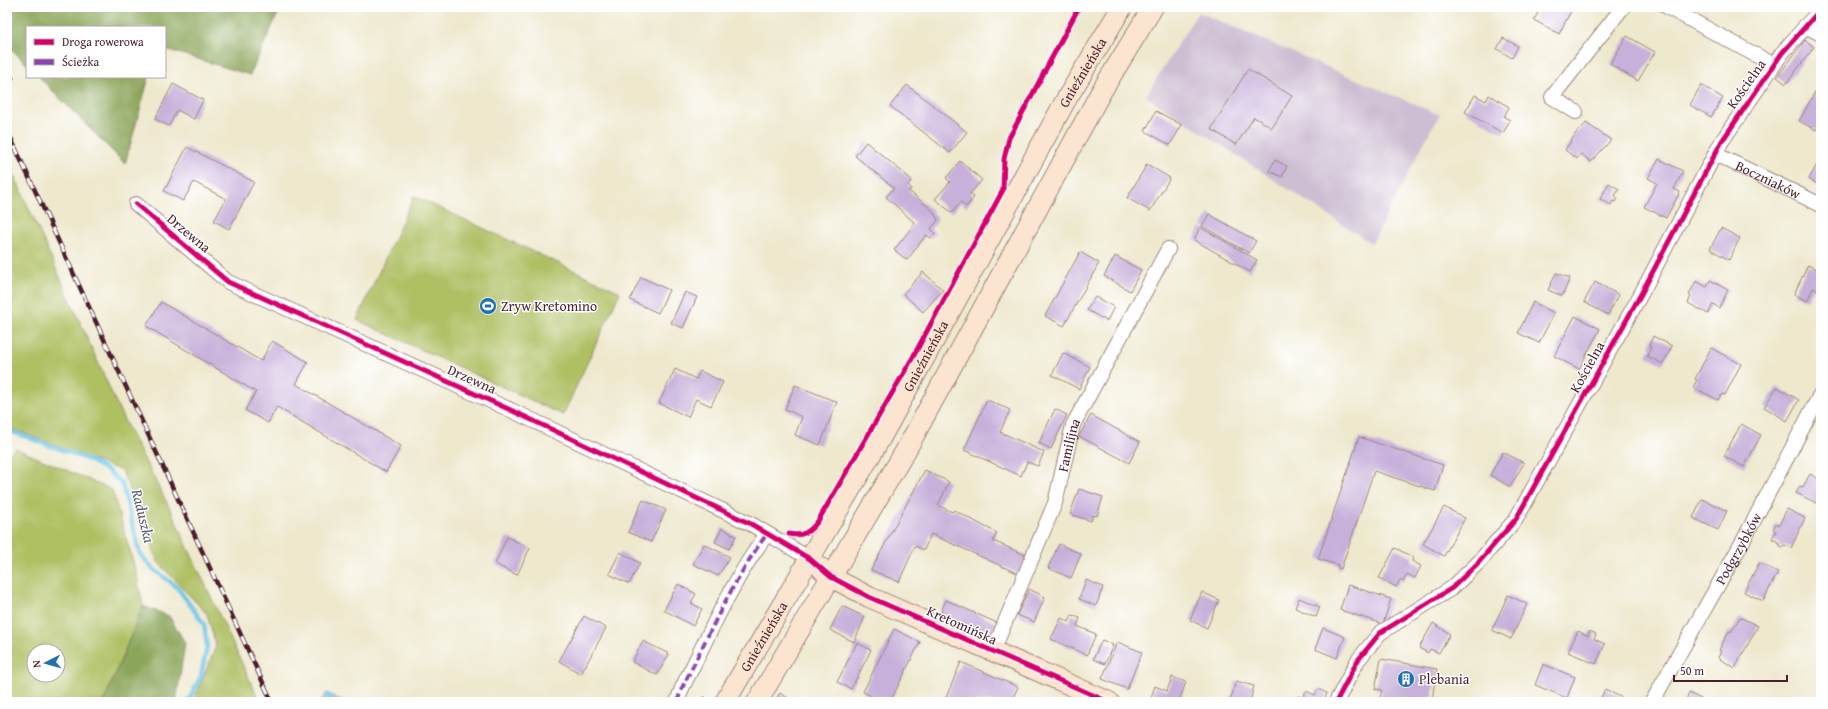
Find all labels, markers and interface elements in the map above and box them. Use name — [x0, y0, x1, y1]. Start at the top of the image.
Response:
legend — [26, 26, 166, 78]
text: Droga rowerowa — [62, 33, 144, 50]
street label: Gnieźnieńska — [1054, 33, 1111, 111]
text: Ścieżka — [62, 53, 100, 70]
street label: Kościelna — [1722, 55, 1770, 113]
street label: Boczniaków — [1732, 155, 1804, 204]
street label: Drzewna — [163, 209, 215, 257]
sports icon: Zryw Kretomino — [478, 296, 498, 316]
place label: Zryw Kretomino — [501, 296, 597, 316]
street label: Gnieźnieńska — [898, 316, 953, 395]
street label: Kościelna — [1565, 337, 1610, 396]
street label: Drzewna — [444, 359, 500, 399]
street label: Familijna — [1053, 414, 1085, 474]
water label: Raduszka — [126, 486, 160, 545]
street label: Podgrzybków — [1710, 509, 1766, 588]
street label: Gnieźnieńska — [735, 597, 792, 675]
street label: Kretomińska — [924, 601, 1001, 650]
north arrow — [26, 643, 66, 683]
scale bar — [1674, 657, 1787, 683]
text: N — [28, 659, 44, 669]
text: 50 m — [1680, 662, 1704, 679]
building icon: Plebania — [1396, 669, 1416, 689]
place label: Plebania — [1419, 669, 1470, 689]

